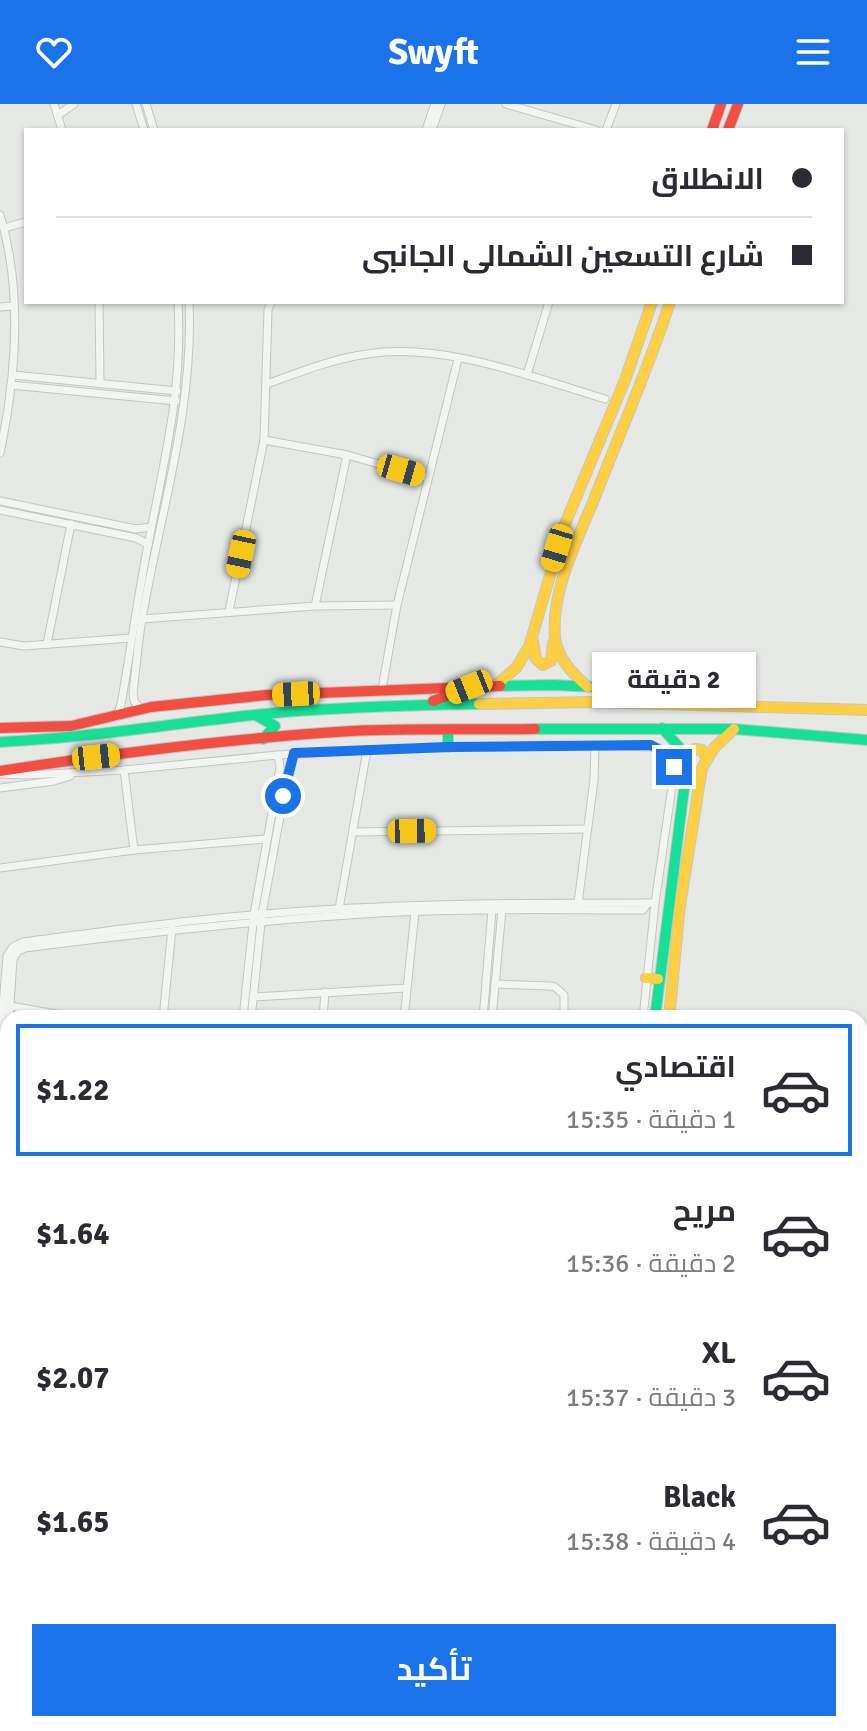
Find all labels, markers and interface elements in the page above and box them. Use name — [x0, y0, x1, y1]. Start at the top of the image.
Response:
icon: heart — [32, 30, 76, 74]
text: Swyft — [388, 30, 479, 75]
icon: menu — [791, 30, 835, 74]
text: الانطلاق — [651, 161, 764, 198]
text: شارع التسعين الشمالى الجانبى — [362, 238, 764, 275]
car — [375, 452, 427, 488]
car — [539, 522, 575, 574]
car — [224, 528, 258, 580]
callout: 2 دقيقة — [592, 651, 756, 707]
text: 2 دقيقة — [627, 664, 721, 696]
car — [442, 667, 496, 707]
car — [271, 681, 321, 707]
car — [71, 743, 121, 771]
route end — [656, 749, 692, 785]
route start — [265, 778, 301, 814]
car — [388, 819, 436, 843]
text: اقتصادي — [615, 1049, 736, 1086]
icon: car — [760, 1054, 832, 1126]
text: $1.22 — [36, 1072, 109, 1109]
text: 1 دقيقة · 15:35 — [566, 1104, 736, 1136]
text: مريح — [673, 1193, 736, 1230]
icon: car — [760, 1198, 832, 1270]
text: $1.64 — [36, 1216, 109, 1253]
text: 2 دقيقة · 15:36 — [566, 1248, 736, 1280]
text: XL — [702, 1335, 736, 1372]
icon: car — [760, 1342, 832, 1414]
text: $2.07 — [36, 1360, 109, 1397]
text: 3 دقيقة · 15:37 — [566, 1382, 736, 1414]
text: Black — [663, 1479, 736, 1516]
icon: car — [760, 1486, 832, 1558]
text: $1.65 — [36, 1504, 109, 1541]
text: 4 دقيقة · 15:38 — [566, 1526, 736, 1558]
button: تأكيد — [32, 1624, 836, 1716]

